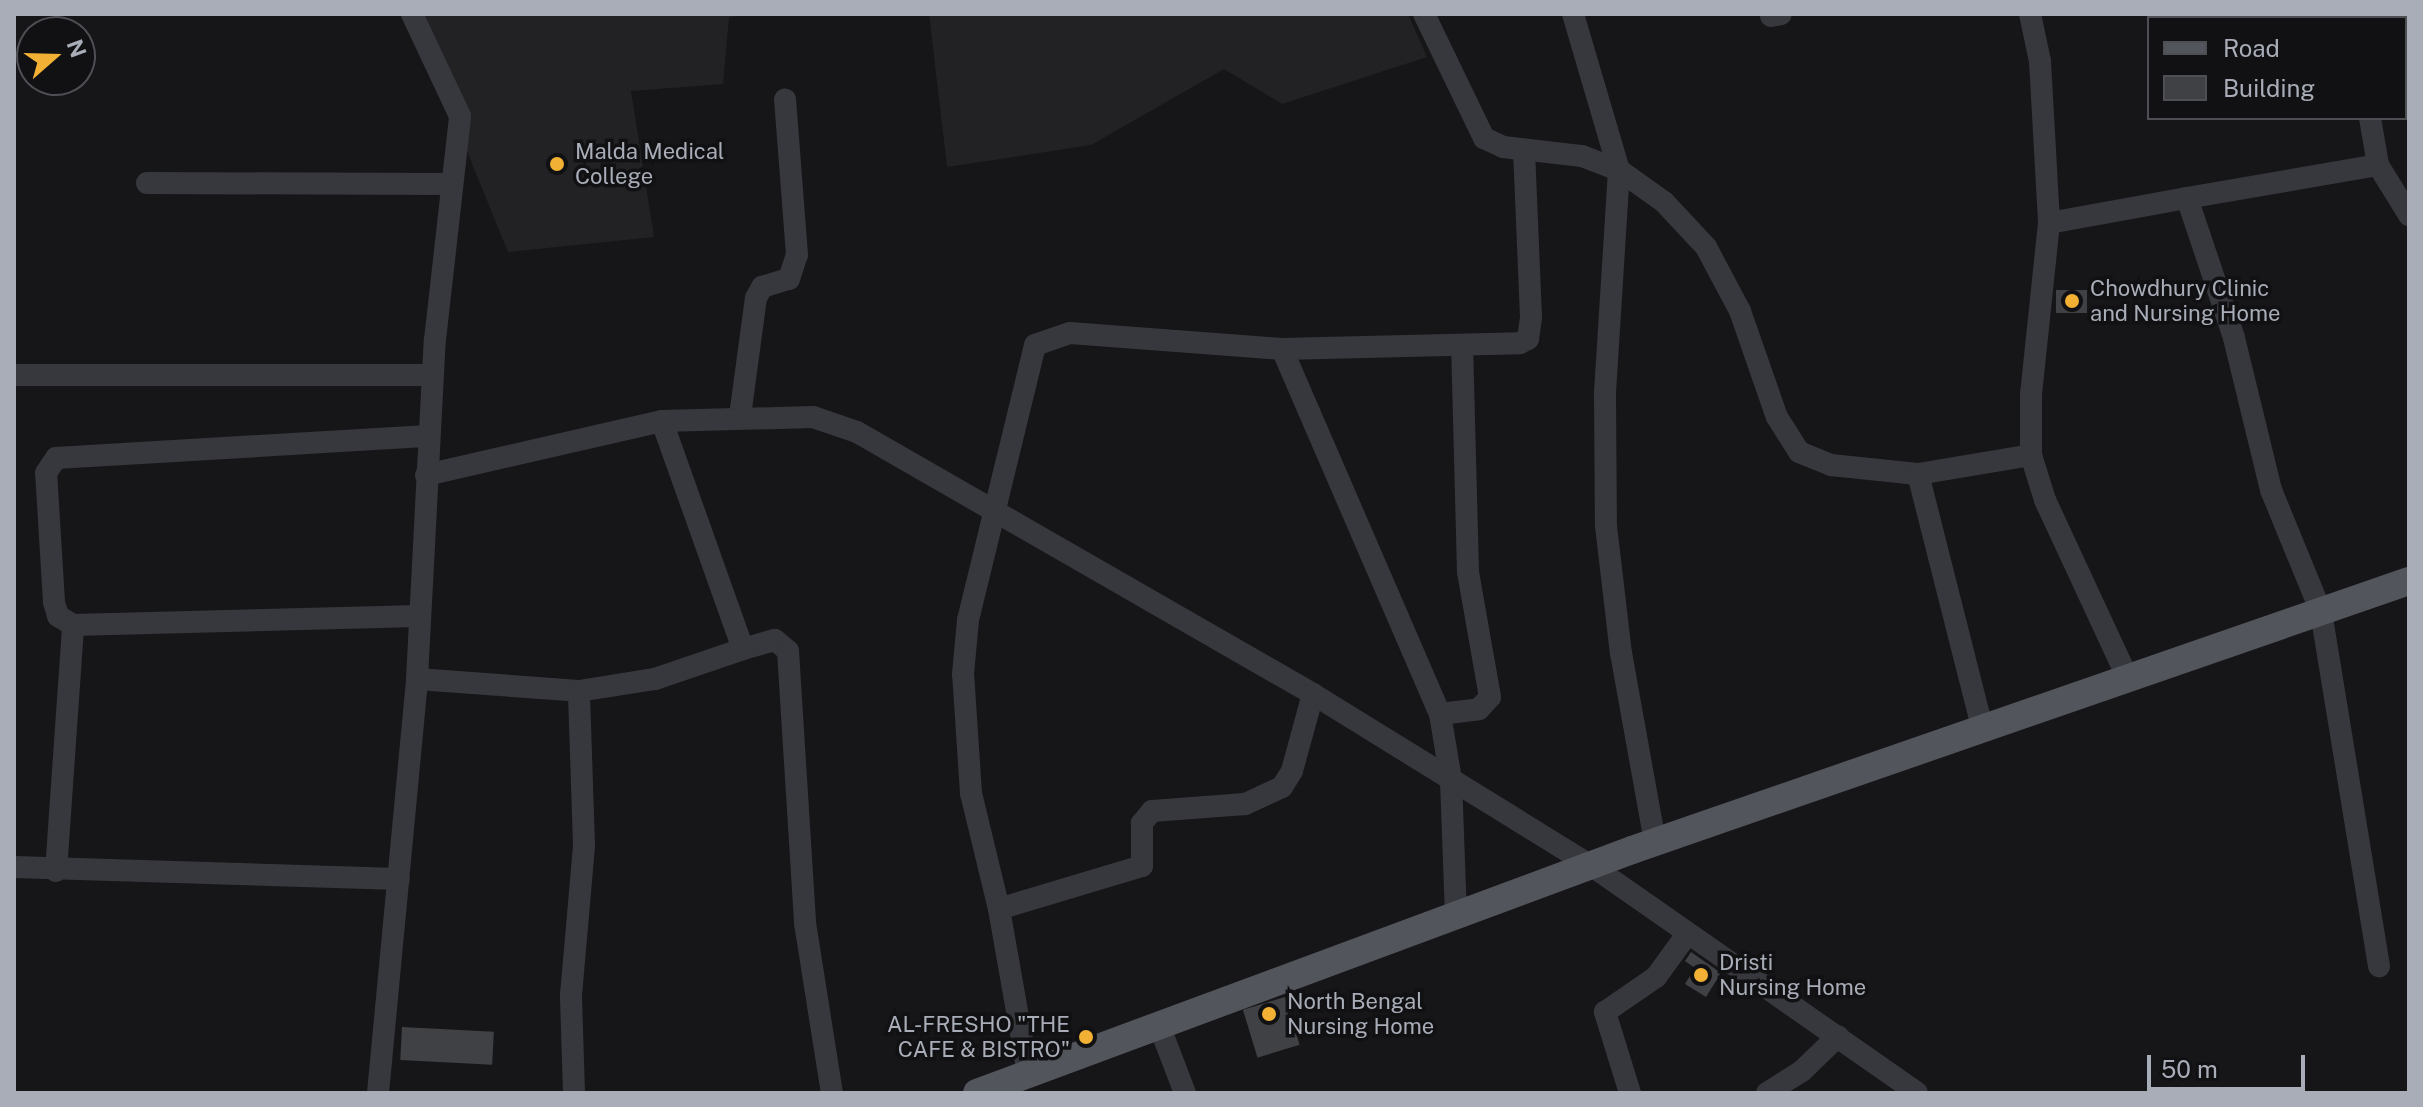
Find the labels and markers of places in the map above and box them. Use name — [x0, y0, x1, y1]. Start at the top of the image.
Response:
place label: Malda Medical College — [575, 138, 724, 190]
marker: Malda Medical College — [546, 153, 568, 175]
place label: Chowdhury Clinic and Nursing Home — [2090, 275, 2280, 326]
marker: Chowdhury Clinic and Nursing Home — [2061, 290, 2083, 312]
place label: Dristi Nursing Home — [1719, 949, 1866, 1000]
marker: Dristi Nursing Home — [1690, 964, 1712, 986]
place label: North Bengal Nursing Home — [1287, 988, 1434, 1040]
marker: North Bengal Nursing Home — [1258, 1003, 1280, 1025]
place label: AL-FRESHO "THE CAFE & BISTRO" — [887, 1011, 1070, 1062]
marker: AL-FRESHO "THE CAFE & BISTRO" — [1077, 1028, 1095, 1046]

